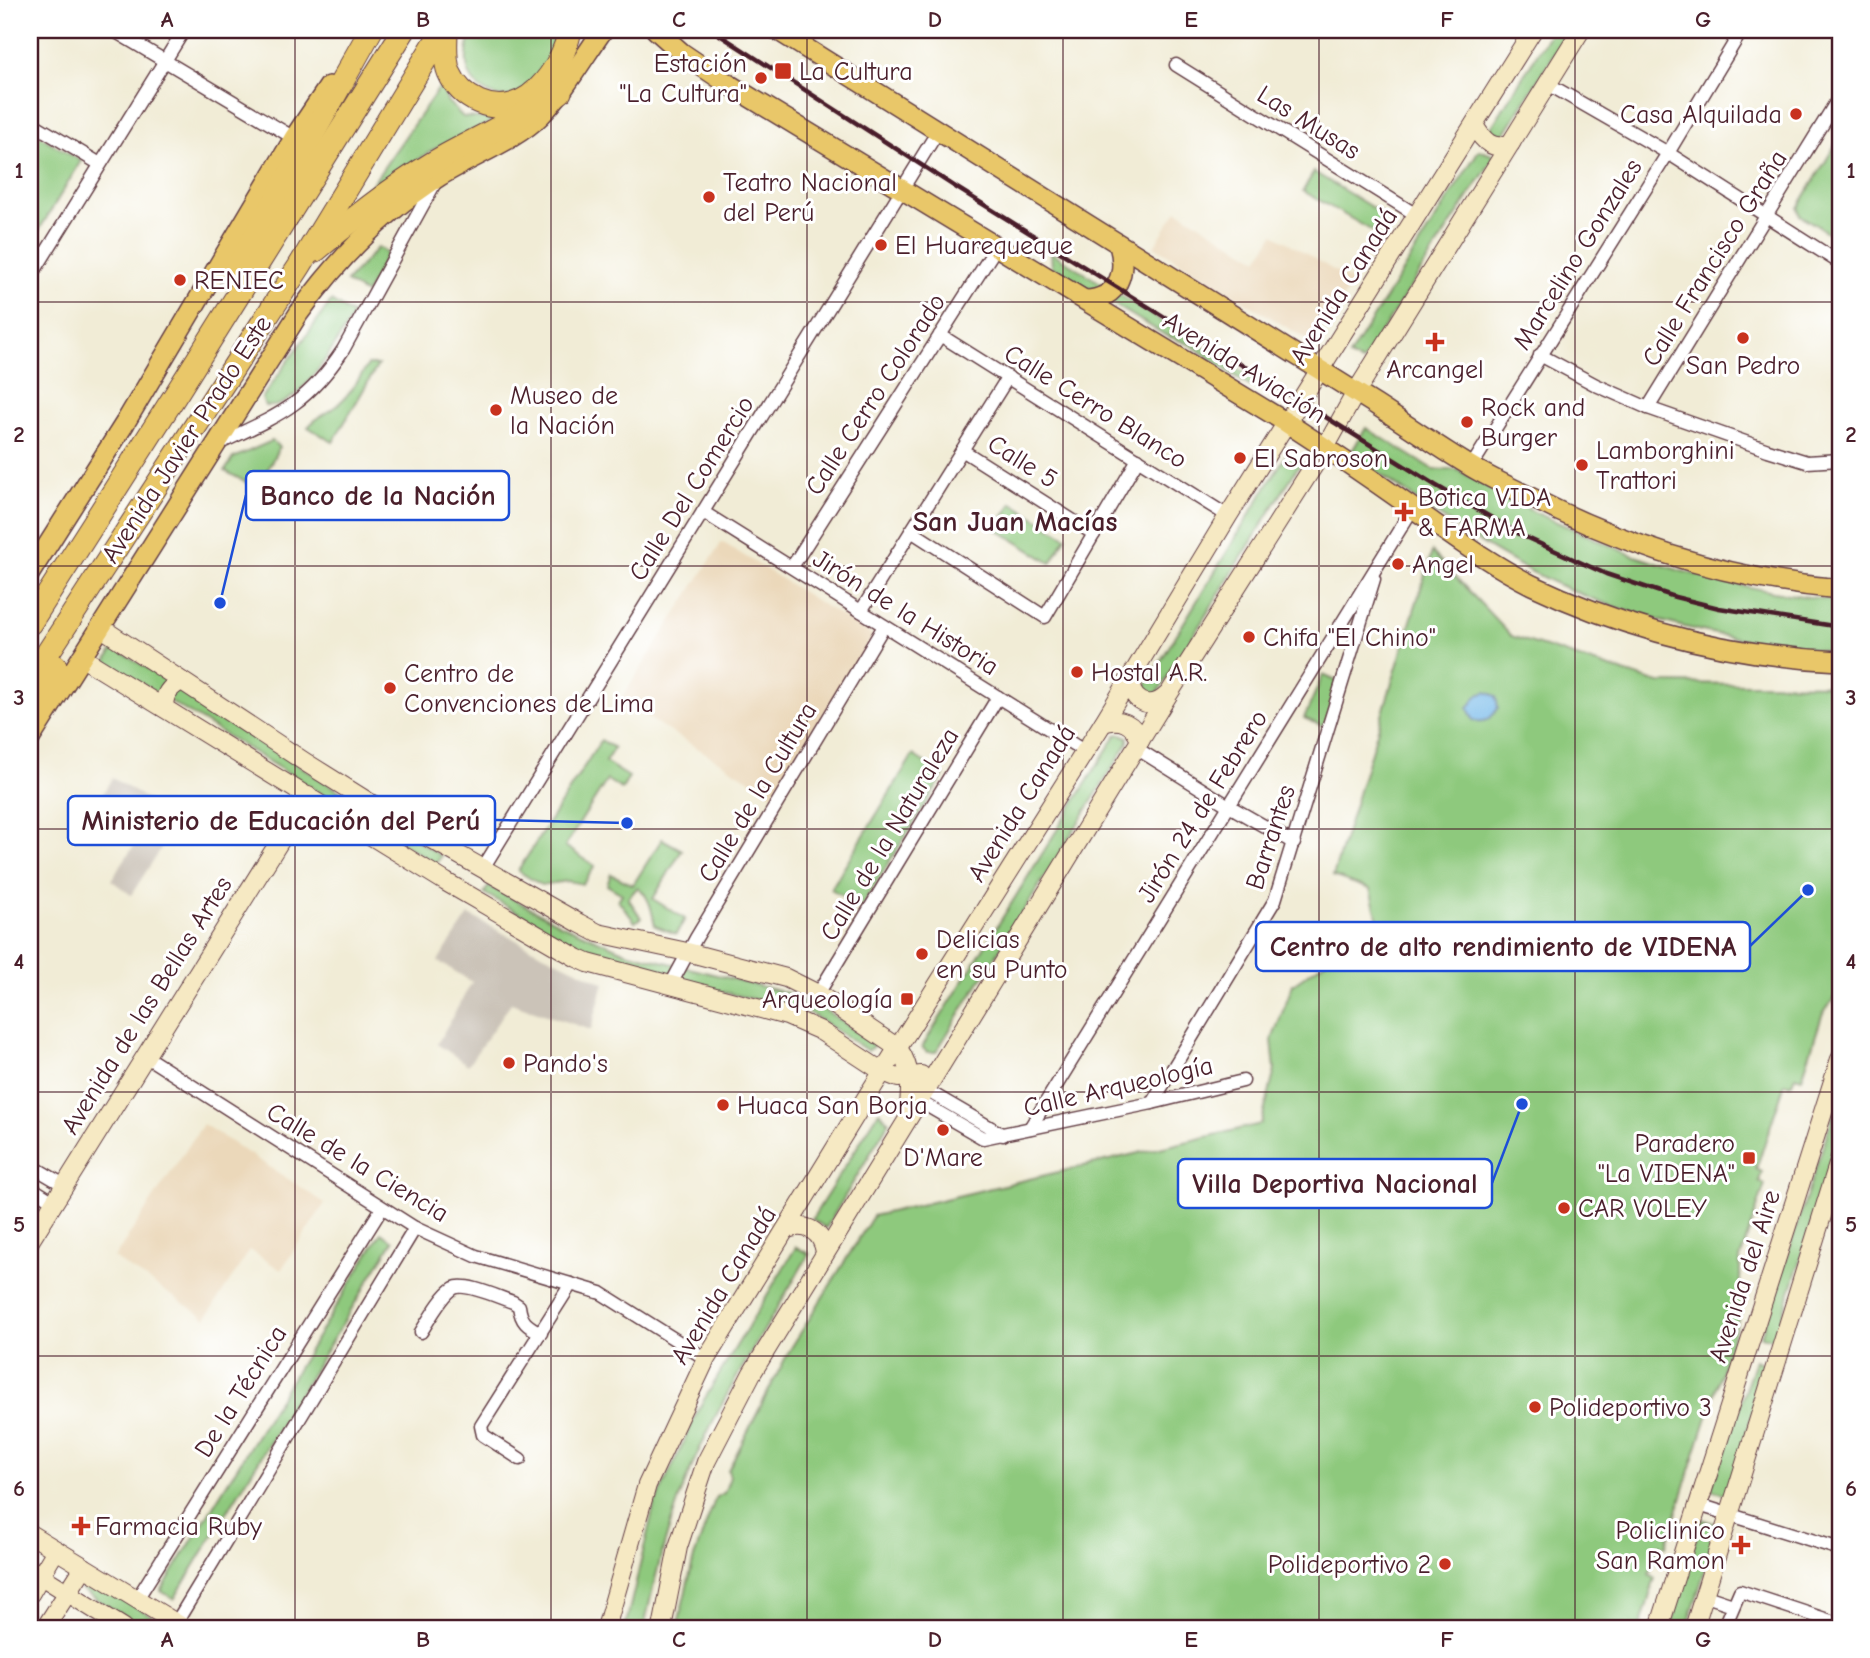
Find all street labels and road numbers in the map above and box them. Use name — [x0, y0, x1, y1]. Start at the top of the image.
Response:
street label: Las Musas — [1252, 80, 1365, 166]
street label: Calle Francisco Graña — [1636, 145, 1794, 372]
street label: Marcelino Gonzales — [1507, 154, 1649, 355]
street label: Avenida Canadá — [1284, 203, 1404, 370]
street label: Calle Cerro Colorado — [800, 288, 952, 501]
street label: Avenida Aviación — [1157, 306, 1331, 430]
street label: Avenida Javier Prado Este — [96, 310, 278, 569]
street label: Calle Cerro Blanco — [998, 338, 1192, 475]
street label: Calle Del Comercio — [623, 391, 761, 586]
street label: Calle 5 — [982, 429, 1063, 495]
street label: Jirón de la Historia — [807, 544, 1004, 682]
street label: Calle de la Cultura — [692, 697, 823, 888]
street label: Jirón 24 de Febrero — [1131, 705, 1274, 908]
street label: Avenida Canadá — [962, 720, 1082, 887]
street label: Calle de la Naturaleza — [814, 723, 965, 946]
street label: Barrantes — [1240, 781, 1302, 893]
street label: Avenida de las Bellas Artes — [55, 871, 239, 1140]
street label: Calle Arqueología — [1021, 1051, 1216, 1123]
street label: Calle de la Ciencia — [261, 1097, 454, 1229]
street label: Avenida del Aire — [1703, 1186, 1787, 1366]
street label: Avenida Canadá — [665, 1201, 783, 1370]
street label: De la Técnica — [188, 1320, 293, 1463]

